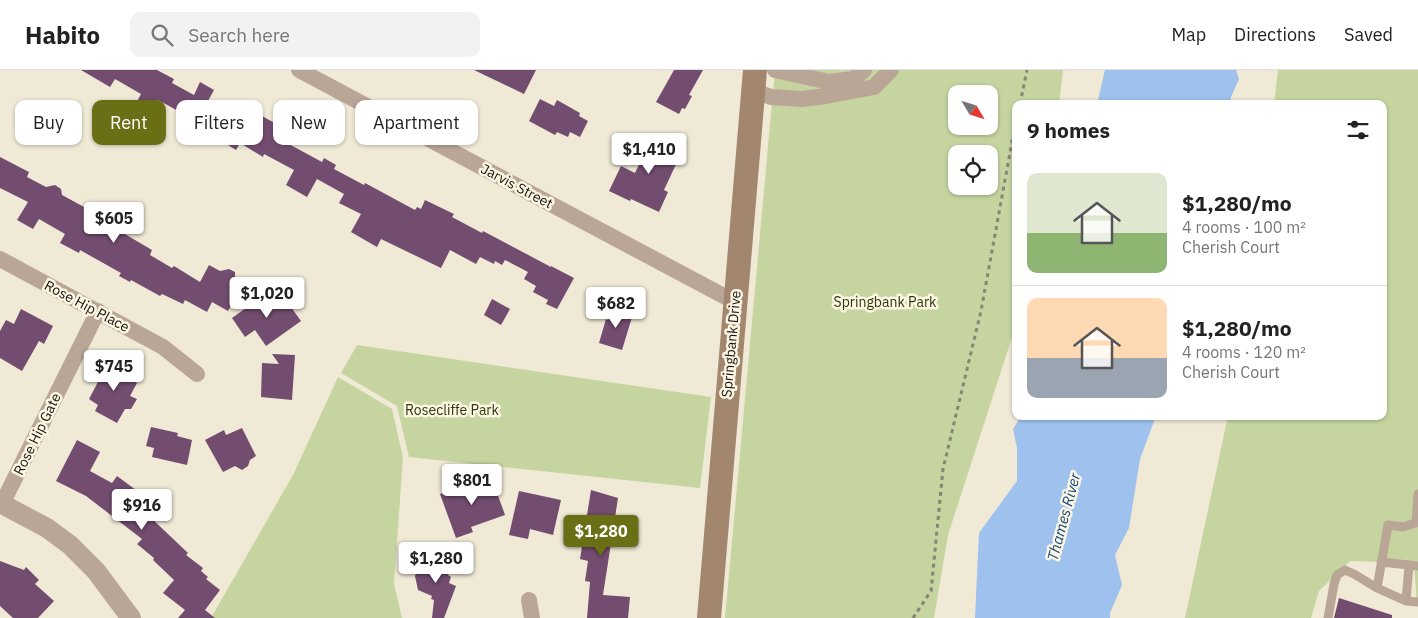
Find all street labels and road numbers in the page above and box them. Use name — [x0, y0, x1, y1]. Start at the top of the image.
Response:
street label: Jarvis Street — [478, 160, 556, 212]
street label: Rose Hip Place — [41, 276, 133, 336]
street label: Springbank Drive — [717, 290, 745, 398]
street label: Rose Hip Gate — [9, 390, 65, 478]

